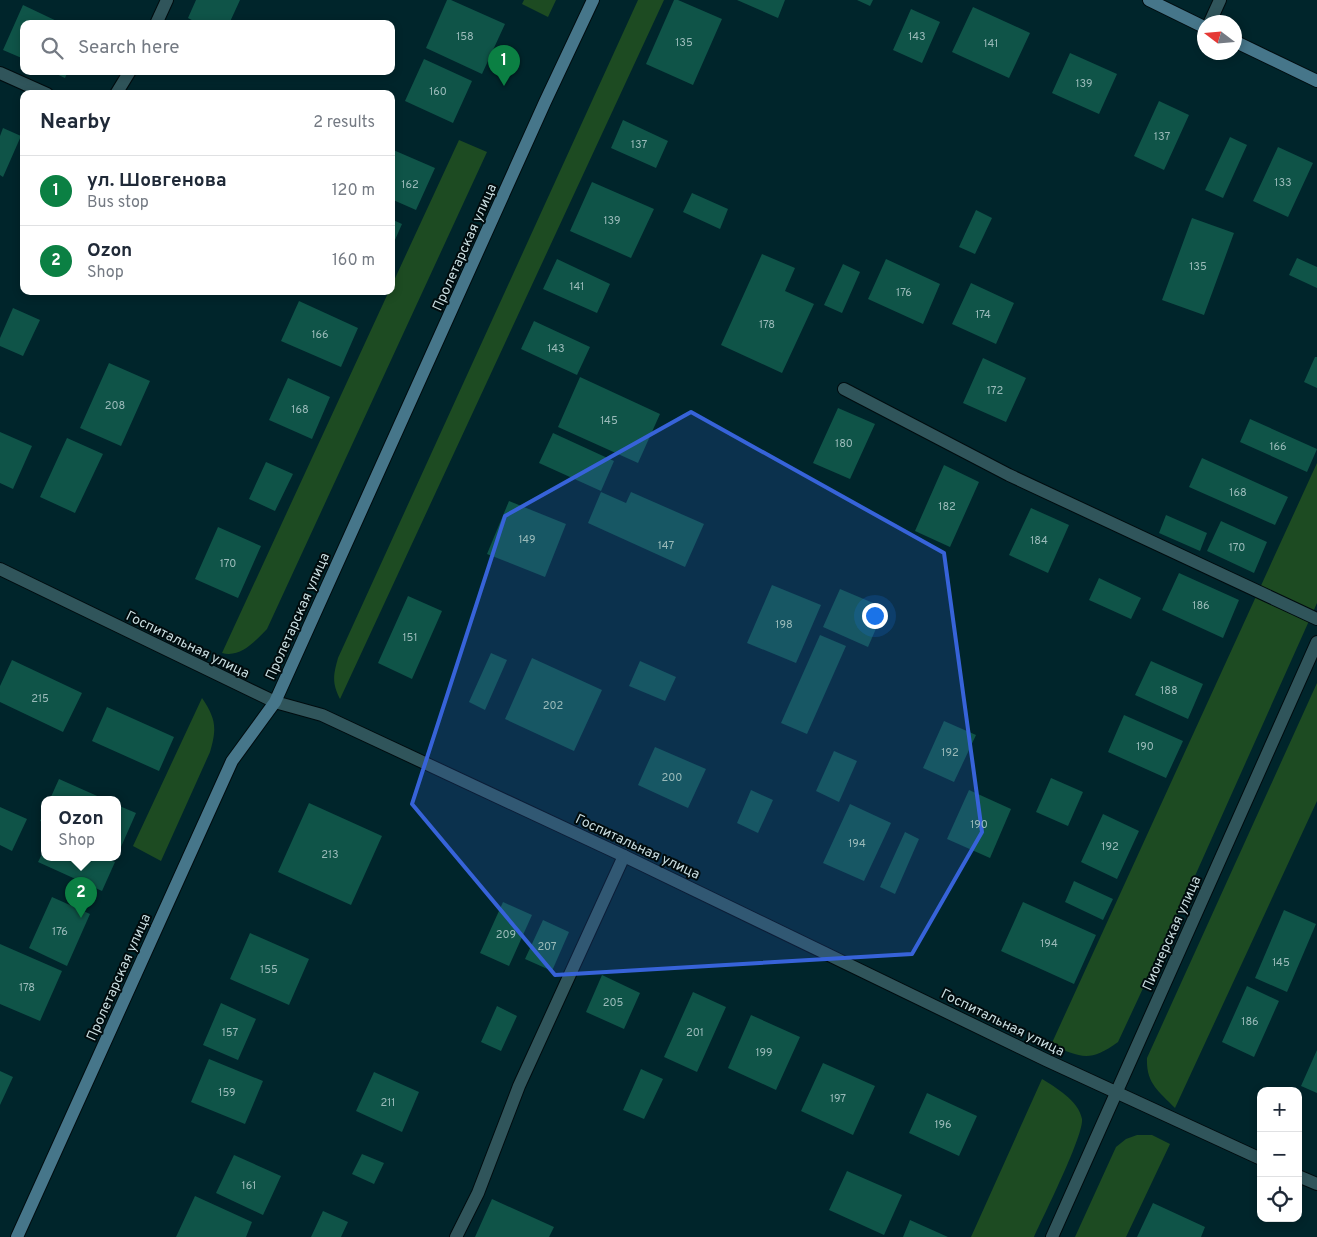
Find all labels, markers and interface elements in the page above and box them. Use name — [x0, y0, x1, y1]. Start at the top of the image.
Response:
north arrow — [1197, 15, 1242, 60]
search box — [20, 20, 395, 75]
house number: 158 — [456, 30, 474, 44]
house number: 143 — [908, 30, 926, 44]
icon: search — [38, 34, 66, 62]
text: Search here — [78, 36, 180, 60]
house number: 135 — [675, 36, 693, 50]
house number: 141 — [984, 37, 998, 51]
pin: 1 — [488, 45, 520, 86]
house number: 139 — [1075, 77, 1093, 91]
house number: 160 — [429, 85, 447, 99]
text: Nearby — [40, 109, 111, 136]
text: 2 results — [313, 113, 375, 133]
house number: 137 — [1154, 130, 1170, 144]
house number: 137 — [631, 138, 647, 152]
text: ул. Шовгенова — [87, 169, 227, 193]
house number: 133 — [1274, 176, 1292, 190]
house number: 162 — [401, 178, 419, 192]
text: 1 — [53, 181, 59, 201]
text: 120 m — [332, 181, 375, 201]
street label: Пролетарская улица — [430, 181, 501, 314]
text: Bus stop — [87, 193, 149, 213]
house number: 139 — [603, 214, 621, 228]
text: Ozon — [87, 239, 132, 263]
text: 2 — [51, 251, 61, 271]
text: 160 m — [332, 251, 375, 271]
house number: 135 — [1189, 260, 1207, 274]
text: Shop — [87, 263, 124, 283]
house number: 141 — [570, 280, 584, 294]
house number: 176 — [896, 286, 912, 300]
house number: 174 — [975, 308, 991, 322]
house number: 178 — [759, 318, 775, 332]
house number: 166 — [311, 328, 329, 342]
house number: 143 — [547, 342, 565, 356]
house number: 172 — [987, 384, 1003, 398]
house number: 208 — [105, 399, 125, 413]
house number: 168 — [291, 403, 309, 417]
house number: 145 — [600, 414, 618, 428]
house number: 180 — [835, 437, 853, 451]
house number: 166 — [1269, 440, 1287, 454]
house number: 168 — [1229, 486, 1247, 500]
house number: 182 — [938, 500, 956, 514]
house number: 149 — [518, 533, 536, 547]
house number: 184 — [1030, 534, 1048, 548]
house number: 147 — [658, 539, 674, 553]
house number: 170 — [1229, 541, 1245, 555]
street label: Пролетарская улица — [263, 550, 334, 683]
house number: 170 — [220, 557, 236, 571]
house number: 186 — [1192, 599, 1210, 613]
your location — [862, 603, 888, 629]
street label: Госпитальная улица — [123, 608, 252, 683]
house number: 198 — [775, 618, 793, 632]
house number: 151 — [402, 631, 418, 645]
house number: 188 — [1160, 684, 1178, 698]
house number: 215 — [31, 692, 49, 706]
house number: 202 — [543, 699, 563, 713]
house number: 190 — [1136, 740, 1154, 754]
house number: 192 — [941, 746, 959, 760]
house number: 200 — [662, 771, 682, 785]
popup — [41, 796, 121, 861]
text: Ozon — [58, 807, 104, 831]
street label: Госпитальная улица — [572, 811, 702, 884]
house number: 190 — [970, 818, 988, 832]
text: Shop — [58, 831, 95, 851]
house number: 194 — [848, 837, 866, 851]
house number: 192 — [1101, 840, 1119, 854]
house number: 213 — [321, 848, 339, 862]
street label: Пионерская улица — [1139, 874, 1205, 994]
pin: 2 — [65, 877, 97, 918]
street label: Пролетарская улица — [84, 911, 155, 1044]
house number: 176 — [52, 925, 68, 939]
house number: 209 — [496, 928, 516, 942]
house number: 194 — [1040, 937, 1058, 951]
house number: 207 — [537, 940, 557, 954]
house number: 145 — [1272, 956, 1290, 970]
house number: 155 — [260, 963, 278, 977]
house number: 178 — [19, 981, 35, 995]
street label: Госпитальная улица — [938, 986, 1067, 1061]
house number: 205 — [603, 996, 623, 1010]
house number: 186 — [1241, 1015, 1259, 1029]
house number: 157 — [222, 1026, 239, 1040]
house number: 201 — [686, 1026, 704, 1040]
house number: 199 — [755, 1046, 773, 1060]
house number: 159 — [218, 1086, 236, 1100]
map controls — [1257, 1087, 1302, 1222]
button: + — [1257, 1087, 1302, 1132]
house number: 197 — [830, 1092, 846, 1106]
house number: 211 — [381, 1096, 395, 1110]
house number: 196 — [934, 1118, 952, 1132]
button: − — [1257, 1132, 1302, 1177]
button: locate — [1257, 1177, 1302, 1222]
house number: 161 — [242, 1179, 256, 1193]

